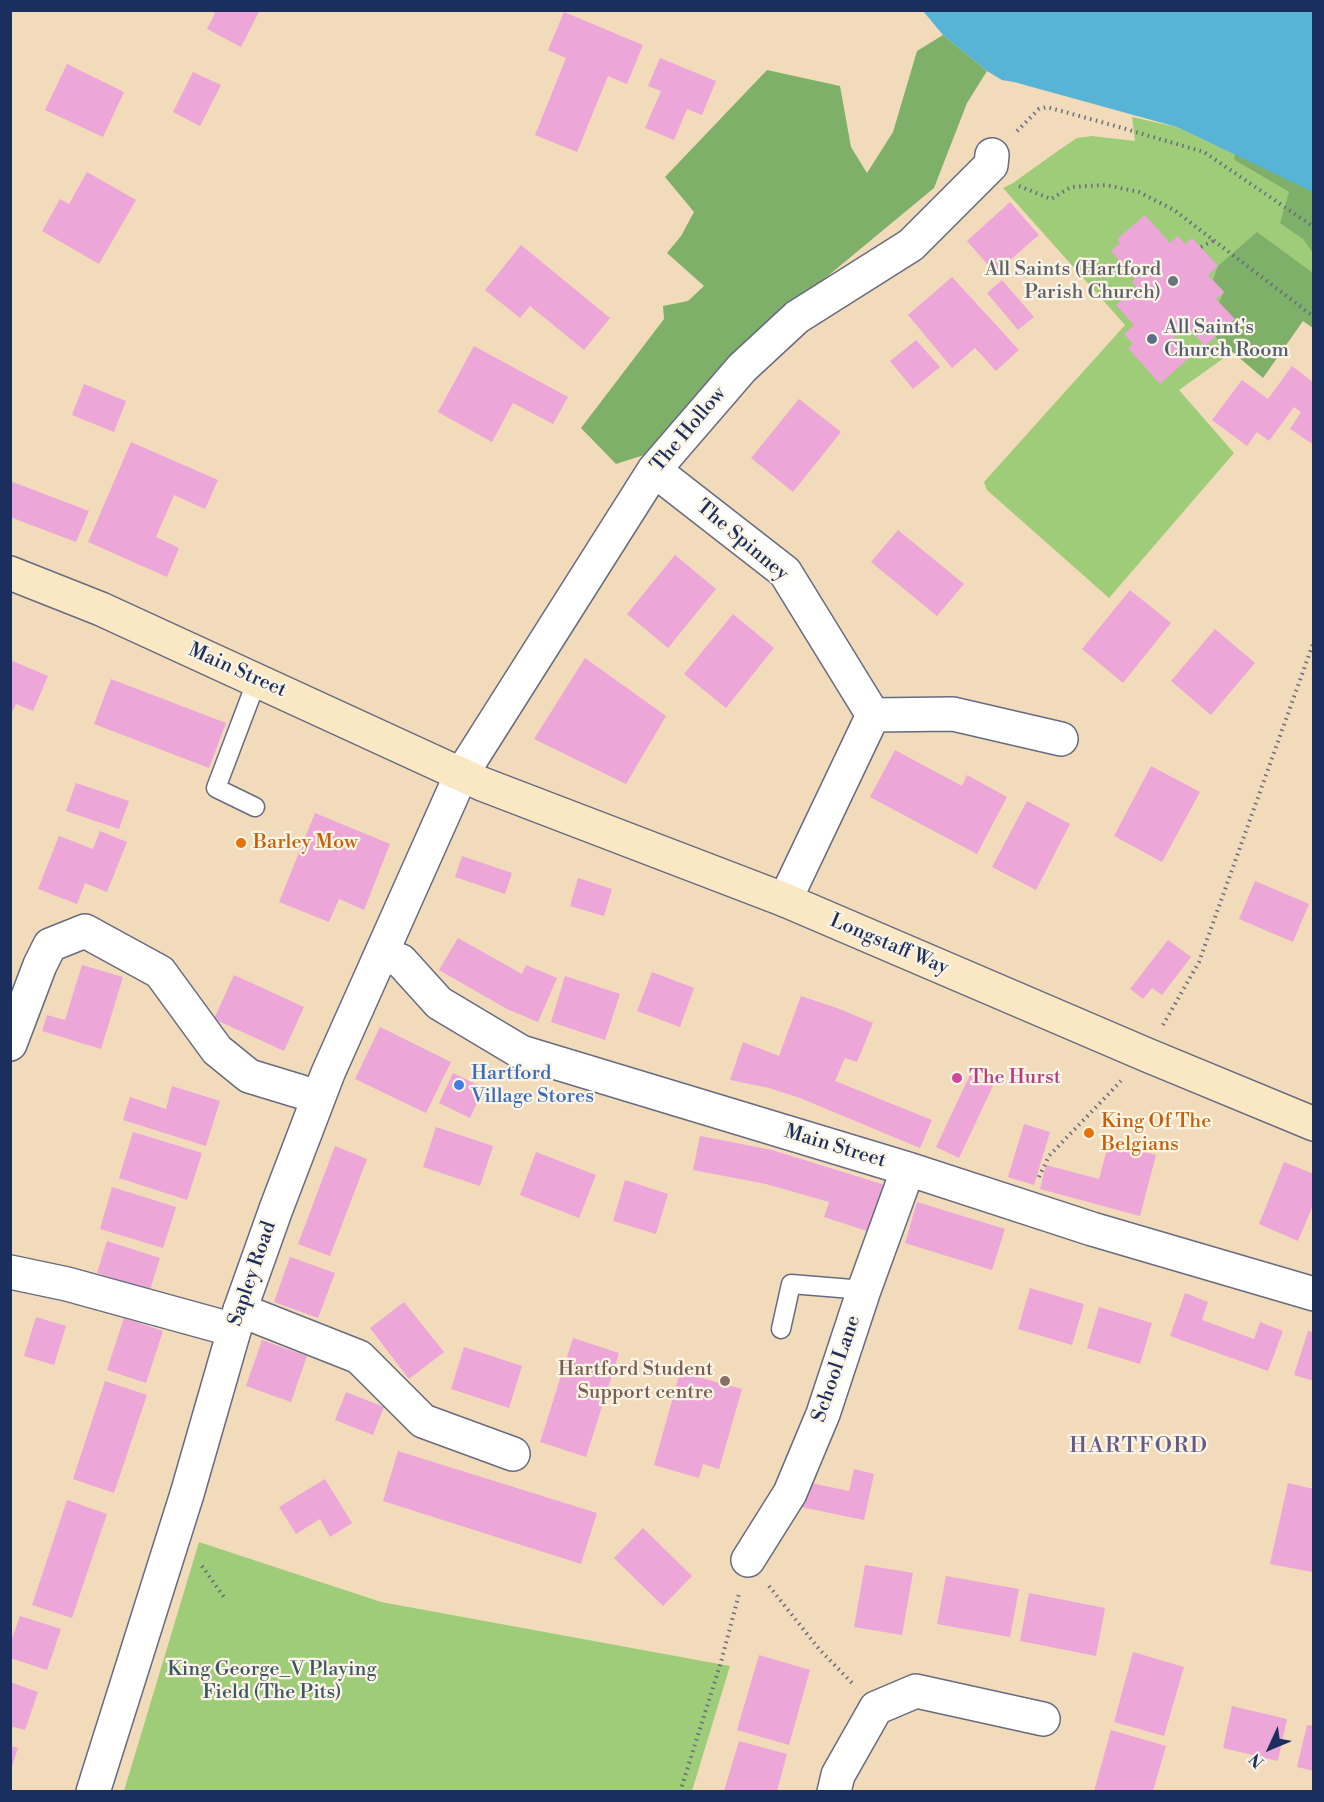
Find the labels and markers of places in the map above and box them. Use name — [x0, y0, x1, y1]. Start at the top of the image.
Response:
place label: All Saints (Hartford Parish Church) — [985, 258, 1161, 305]
marker: All Saints (Hartford Parish Church) — [1166, 274, 1180, 288]
place label: All Saint's Church Room — [1164, 316, 1289, 363]
marker: All Saint's Church Room — [1145, 332, 1159, 346]
place label: Barley Mow — [253, 831, 358, 855]
marker: Barley Mow — [234, 836, 248, 850]
place label: Hartford Village Stores — [471, 1062, 594, 1109]
place label: The Hurst — [969, 1066, 1061, 1090]
marker: The Hurst — [950, 1071, 964, 1085]
marker: Hartford Village Stores — [452, 1078, 466, 1092]
place label: King Of The Belgians — [1101, 1110, 1211, 1157]
marker: King Of The Belgians — [1082, 1126, 1096, 1140]
place label: Hartford Student Support centre — [558, 1358, 713, 1405]
marker: Hartford Student Support centre — [718, 1374, 732, 1388]

